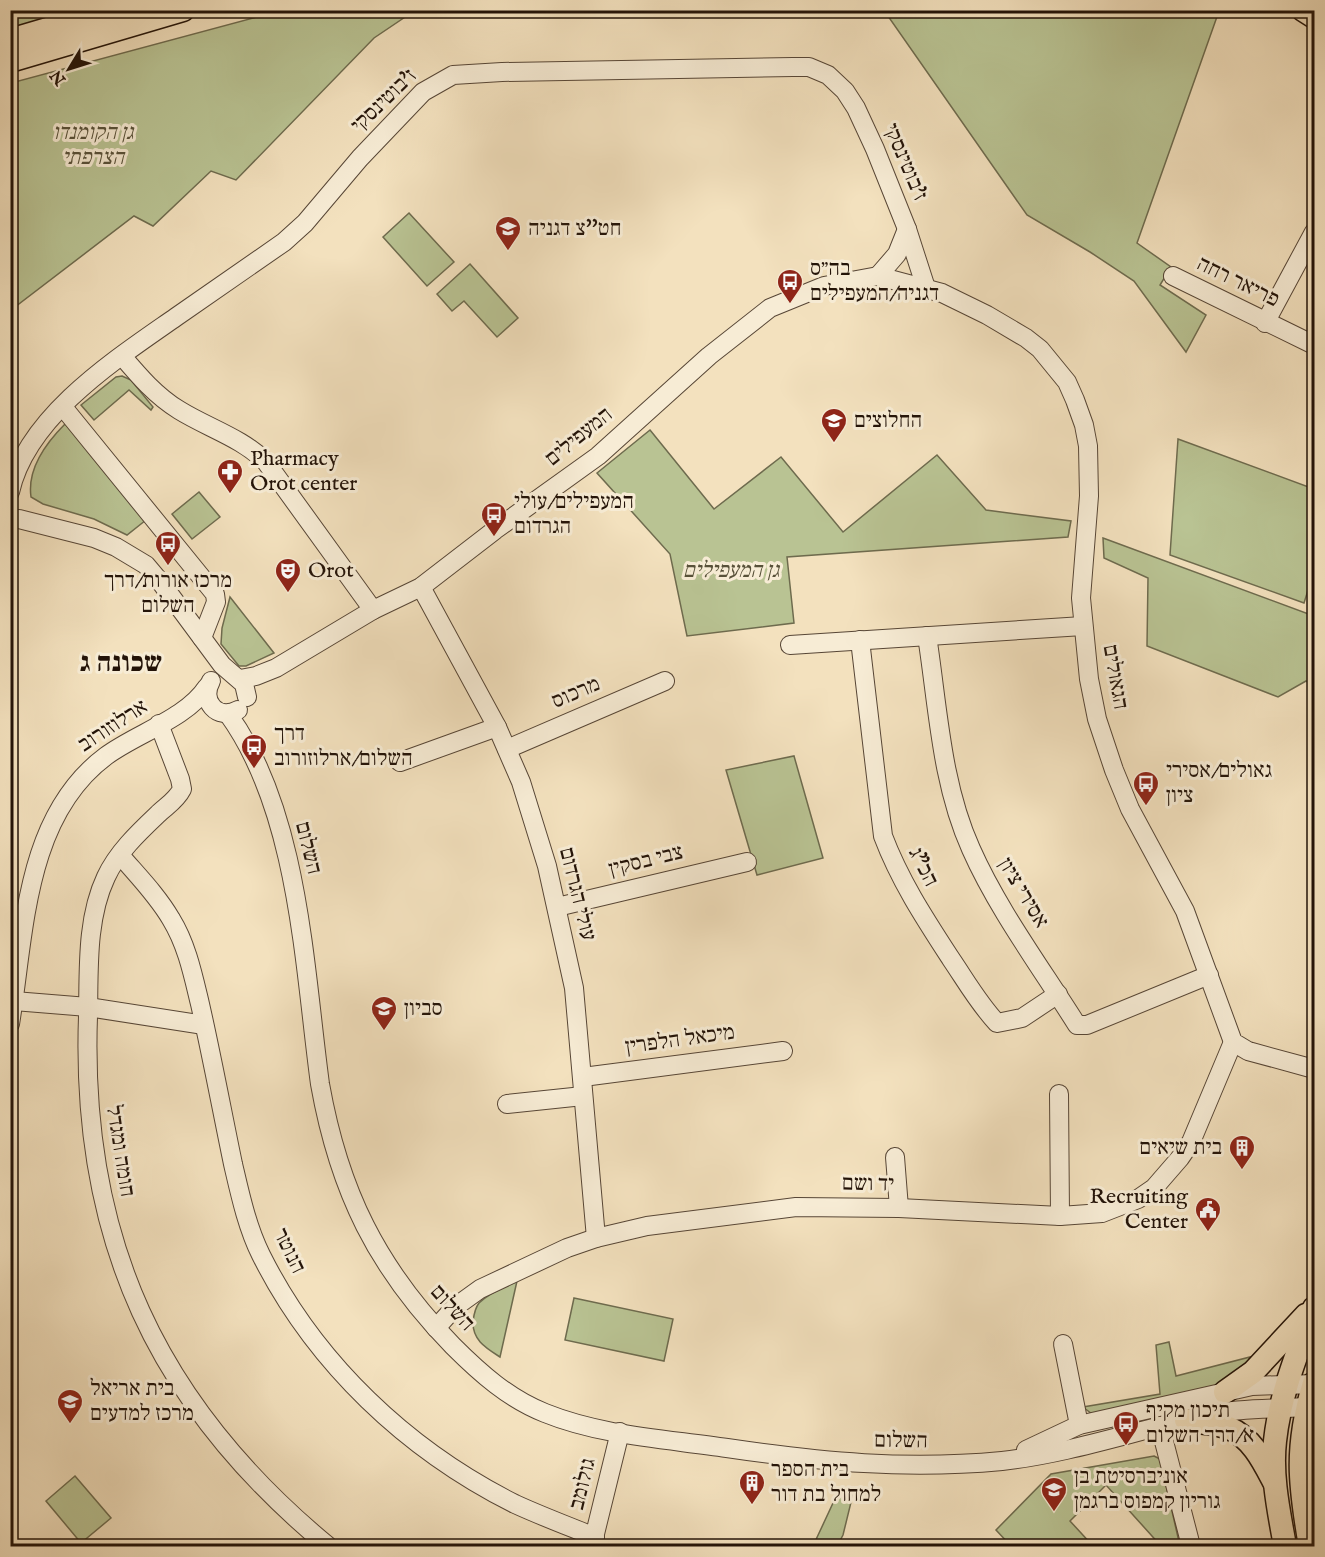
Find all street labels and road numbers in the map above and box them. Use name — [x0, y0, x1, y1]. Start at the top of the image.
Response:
street label: ז'בוטינסקי — [345, 63, 423, 139]
street label: ז'בוטינסקי — [876, 119, 934, 205]
street label: פריאר רחה — [1192, 250, 1284, 314]
street label: המעפילים — [539, 401, 619, 473]
street label: הגאולים — [1096, 642, 1134, 712]
street label: מרכוס — [548, 670, 604, 716]
street label: ארלוזורוב — [73, 693, 153, 759]
street label: השלום — [288, 819, 328, 877]
street label: צבי בסקין — [606, 838, 686, 884]
street label: הכ"ג — [901, 843, 945, 891]
street label: עולי הגרדום — [552, 844, 602, 944]
street label: אסירי ציון — [991, 853, 1055, 933]
street label: מיכאל הלפרין — [624, 1018, 736, 1062]
street label: חומה ומגדל — [99, 1103, 141, 1199]
street label: יד ושם — [842, 1170, 894, 1198]
street label: הנוטר — [266, 1224, 312, 1278]
street label: השלום — [424, 1279, 480, 1337]
street label: השלום — [874, 1427, 928, 1455]
street label: גולומב — [563, 1455, 603, 1513]

